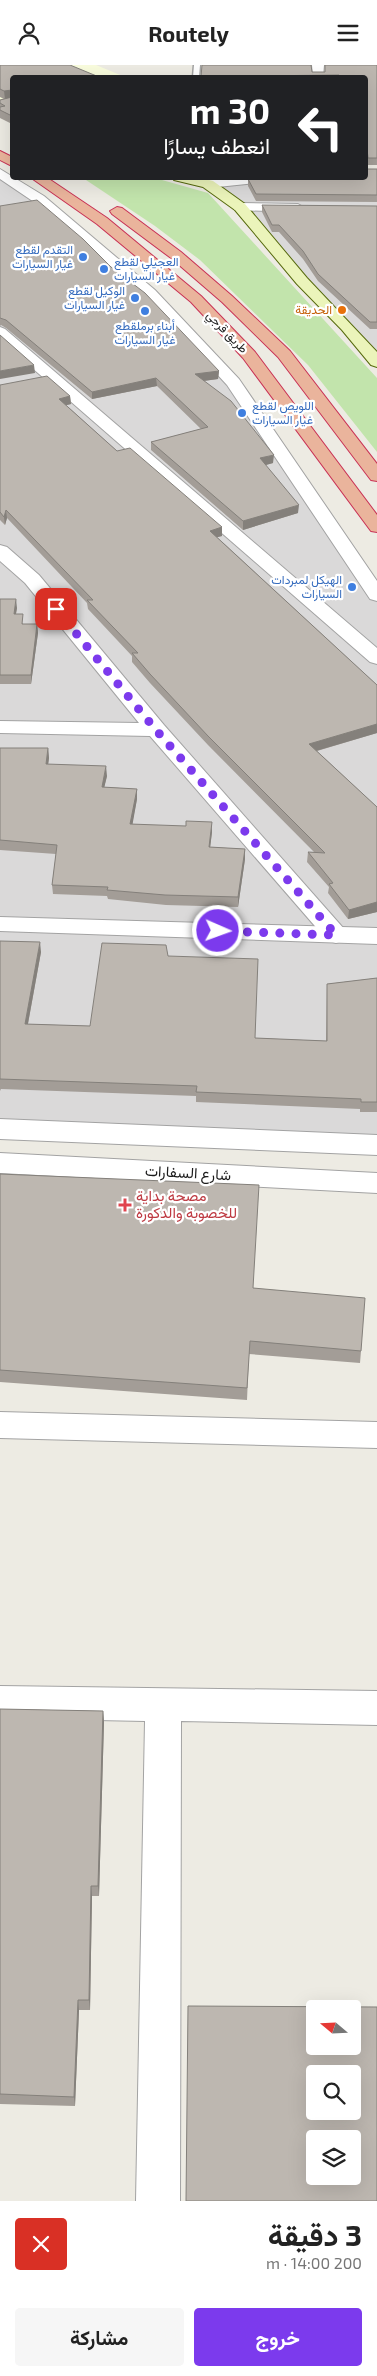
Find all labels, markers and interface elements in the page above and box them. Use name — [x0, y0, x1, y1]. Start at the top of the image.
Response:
icon: person — [15, 19, 43, 47]
icon: menu — [334, 19, 362, 47]
text: Routely — [148, 20, 229, 46]
text: 30 m — [190, 89, 270, 131]
icon: left — [288, 95, 353, 160]
text: انعطف يسارًا — [164, 132, 270, 158]
place label: التقدم لقطع غيار السيارات — [12, 242, 73, 272]
marker: التقدم لقطع غيار السيارات — [77, 251, 89, 263]
place label: العجيلي لقطع غيار السيارات — [114, 254, 179, 284]
marker: العجيلي لقطع غيار السيارات — [98, 263, 110, 275]
place label: الوكيل لقطع غيار السيارات — [64, 283, 125, 313]
marker: الوكيل لقطع غيار السيارات — [129, 292, 141, 304]
place label: الحديقة — [295, 302, 332, 317]
marker: الحديقة — [336, 304, 348, 316]
marker: أبناء برملقطع غيار السيارات — [139, 305, 151, 317]
street label: طريق قرجي — [201, 307, 251, 358]
place label: أبناء برملقطع غيار السيارات — [115, 318, 175, 348]
place label: اللويص لقطع غيار السيارات — [252, 398, 314, 428]
marker: اللويص لقطع غيار السيارات — [236, 407, 248, 419]
place label: الهيكل لمبردات السيارات — [271, 572, 342, 602]
marker: الهيكل لمبردات السيارات — [346, 581, 358, 593]
pin — [35, 588, 77, 630]
icon: arrive — [42, 595, 70, 623]
position arrow — [191, 904, 243, 956]
street label: شارع السفارات — [144, 1161, 232, 1186]
place label: مصحة بداية للخصوبة والدكورة — [136, 1186, 237, 1222]
marker: مصحة بداية للخصوبة والدكورة — [118, 1198, 132, 1212]
north arrow — [306, 2000, 361, 2055]
map controls — [306, 2000, 361, 2185]
button: search — [306, 2065, 361, 2120]
button: layers — [306, 2130, 361, 2185]
text: 3 دقيقة — [268, 2216, 362, 2252]
button: close — [15, 2218, 67, 2270]
text: 200 m · 14:00 — [266, 2253, 362, 2272]
button: مشاركة — [15, 2308, 184, 2366]
button: خروج — [194, 2308, 362, 2366]

